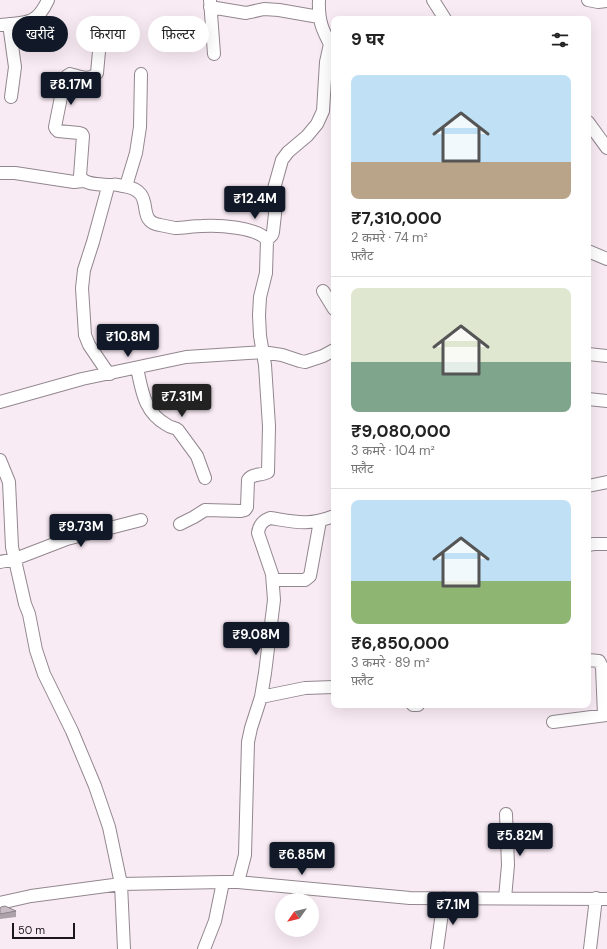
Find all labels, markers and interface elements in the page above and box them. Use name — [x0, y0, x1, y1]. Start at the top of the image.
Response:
chip: खरीदें — [12, 16, 68, 52]
chip: किराया — [76, 16, 140, 52]
chip: फ़िल्टर — [148, 16, 209, 52]
text: 9 घर — [351, 28, 384, 50]
icon: filters — [549, 29, 571, 51]
pin: ₹8.17M — [38, 72, 104, 106]
text: ₹8.17M — [50, 76, 92, 93]
icon: home — [425, 101, 497, 173]
pin: ₹12.4M — [222, 186, 288, 220]
text: ₹12.4M — [233, 190, 277, 207]
text: ₹7,310,000 — [351, 207, 442, 229]
text: 2 कमरे · 74 m² — [351, 229, 428, 246]
text: फ़्लैट — [351, 247, 374, 264]
icon: home — [425, 314, 497, 386]
pin: ₹10.8M — [95, 324, 161, 358]
text: ₹10.8M — [106, 328, 150, 345]
pin: ₹7.31M — [149, 384, 215, 418]
text: ₹7.31M — [161, 388, 203, 405]
text: ₹9,080,000 — [351, 420, 451, 442]
text: 3 कमरे · 104 m² — [351, 442, 435, 459]
text: फ़्लैट — [351, 460, 374, 477]
pin: ₹9.73M — [48, 514, 114, 548]
text: ₹9.73M — [59, 518, 103, 535]
icon: home — [425, 526, 497, 598]
pin: ₹9.08M — [223, 622, 289, 656]
text: ₹9.08M — [232, 626, 280, 643]
text: ₹6,850,000 — [351, 632, 449, 654]
text: 3 कमरे · 89 m² — [351, 654, 430, 671]
text: फ़्लैट — [351, 672, 374, 689]
pin: ₹5.82M — [487, 823, 553, 857]
text: ₹5.82M — [497, 827, 543, 844]
pin: ₹6.85M — [269, 842, 335, 876]
text: ₹6.85M — [279, 846, 325, 863]
pin: ₹7.1M — [425, 892, 481, 926]
north arrow — [275, 893, 319, 937]
map controls — [275, 893, 319, 937]
text: ₹7.1M — [436, 896, 470, 913]
scale bar — [12, 921, 75, 940]
text: 50 m — [18, 923, 45, 937]

